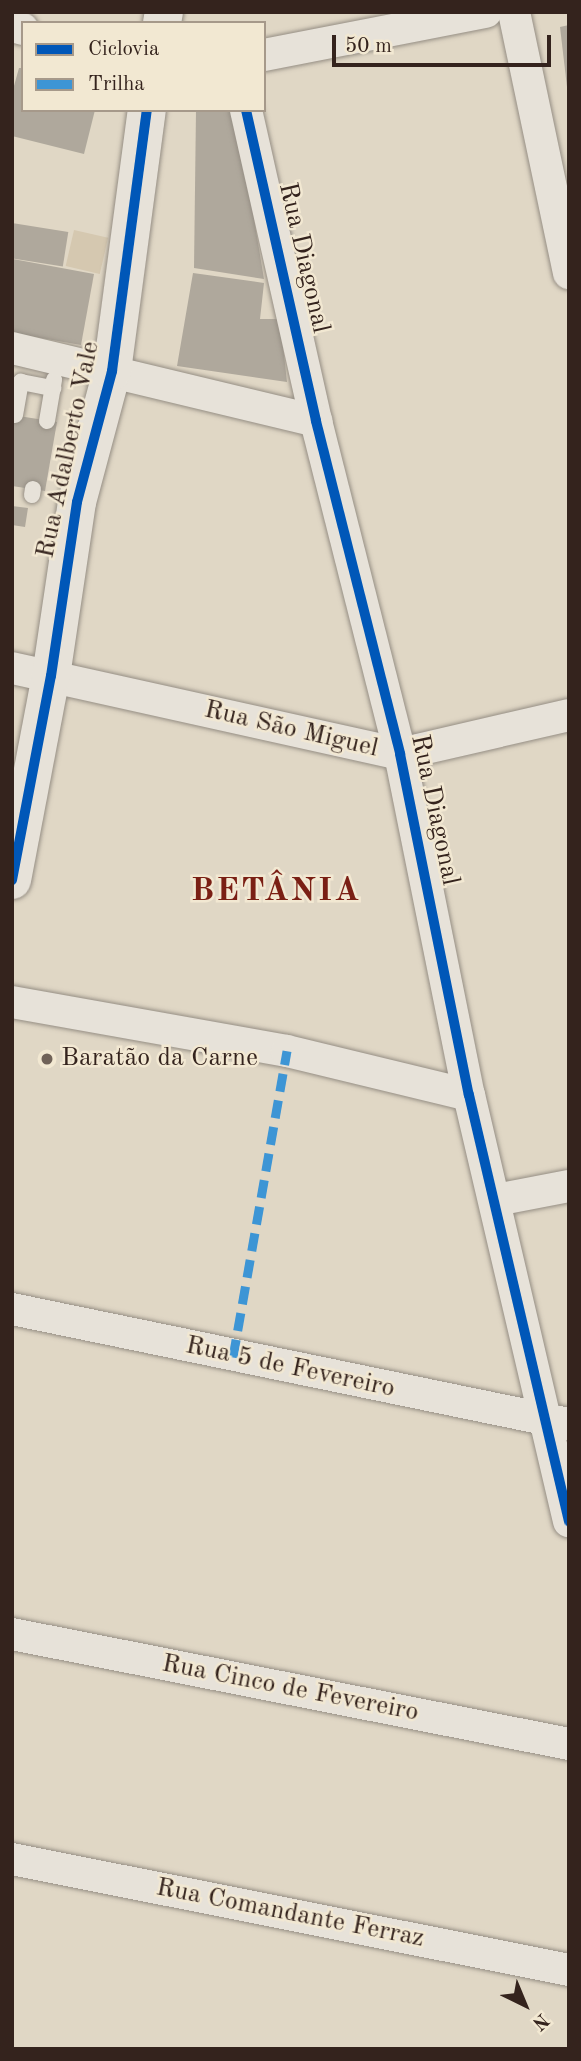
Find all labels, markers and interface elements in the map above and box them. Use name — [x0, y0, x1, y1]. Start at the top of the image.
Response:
legend — [21, 21, 266, 112]
scale bar — [336, 21, 555, 65]
text: 50 m — [345, 36, 392, 57]
text: Ciclovia — [88, 39, 159, 60]
text: Trilha — [88, 74, 145, 95]
street label: Rua Diagonal — [271, 180, 335, 336]
street label: Rua Adalberto Vale — [31, 339, 107, 561]
street label: Rua São Miguel — [201, 695, 381, 765]
street label: Rua Diagonal — [403, 732, 465, 888]
district label: BETÂNIA — [192, 872, 360, 912]
place label: Baratão da Carne — [61, 1043, 258, 1075]
marker: Baratão da Carne — [39, 1051, 55, 1067]
street label: Rua 5 de Fevereiro — [183, 1331, 397, 1405]
street label: Rua Cinco de Fevereiro — [159, 1649, 421, 1729]
street label: Rua Comandante Ferraz — [153, 1873, 427, 1955]
north arrow — [490, 1970, 560, 2040]
text: N — [528, 2009, 551, 2033]

